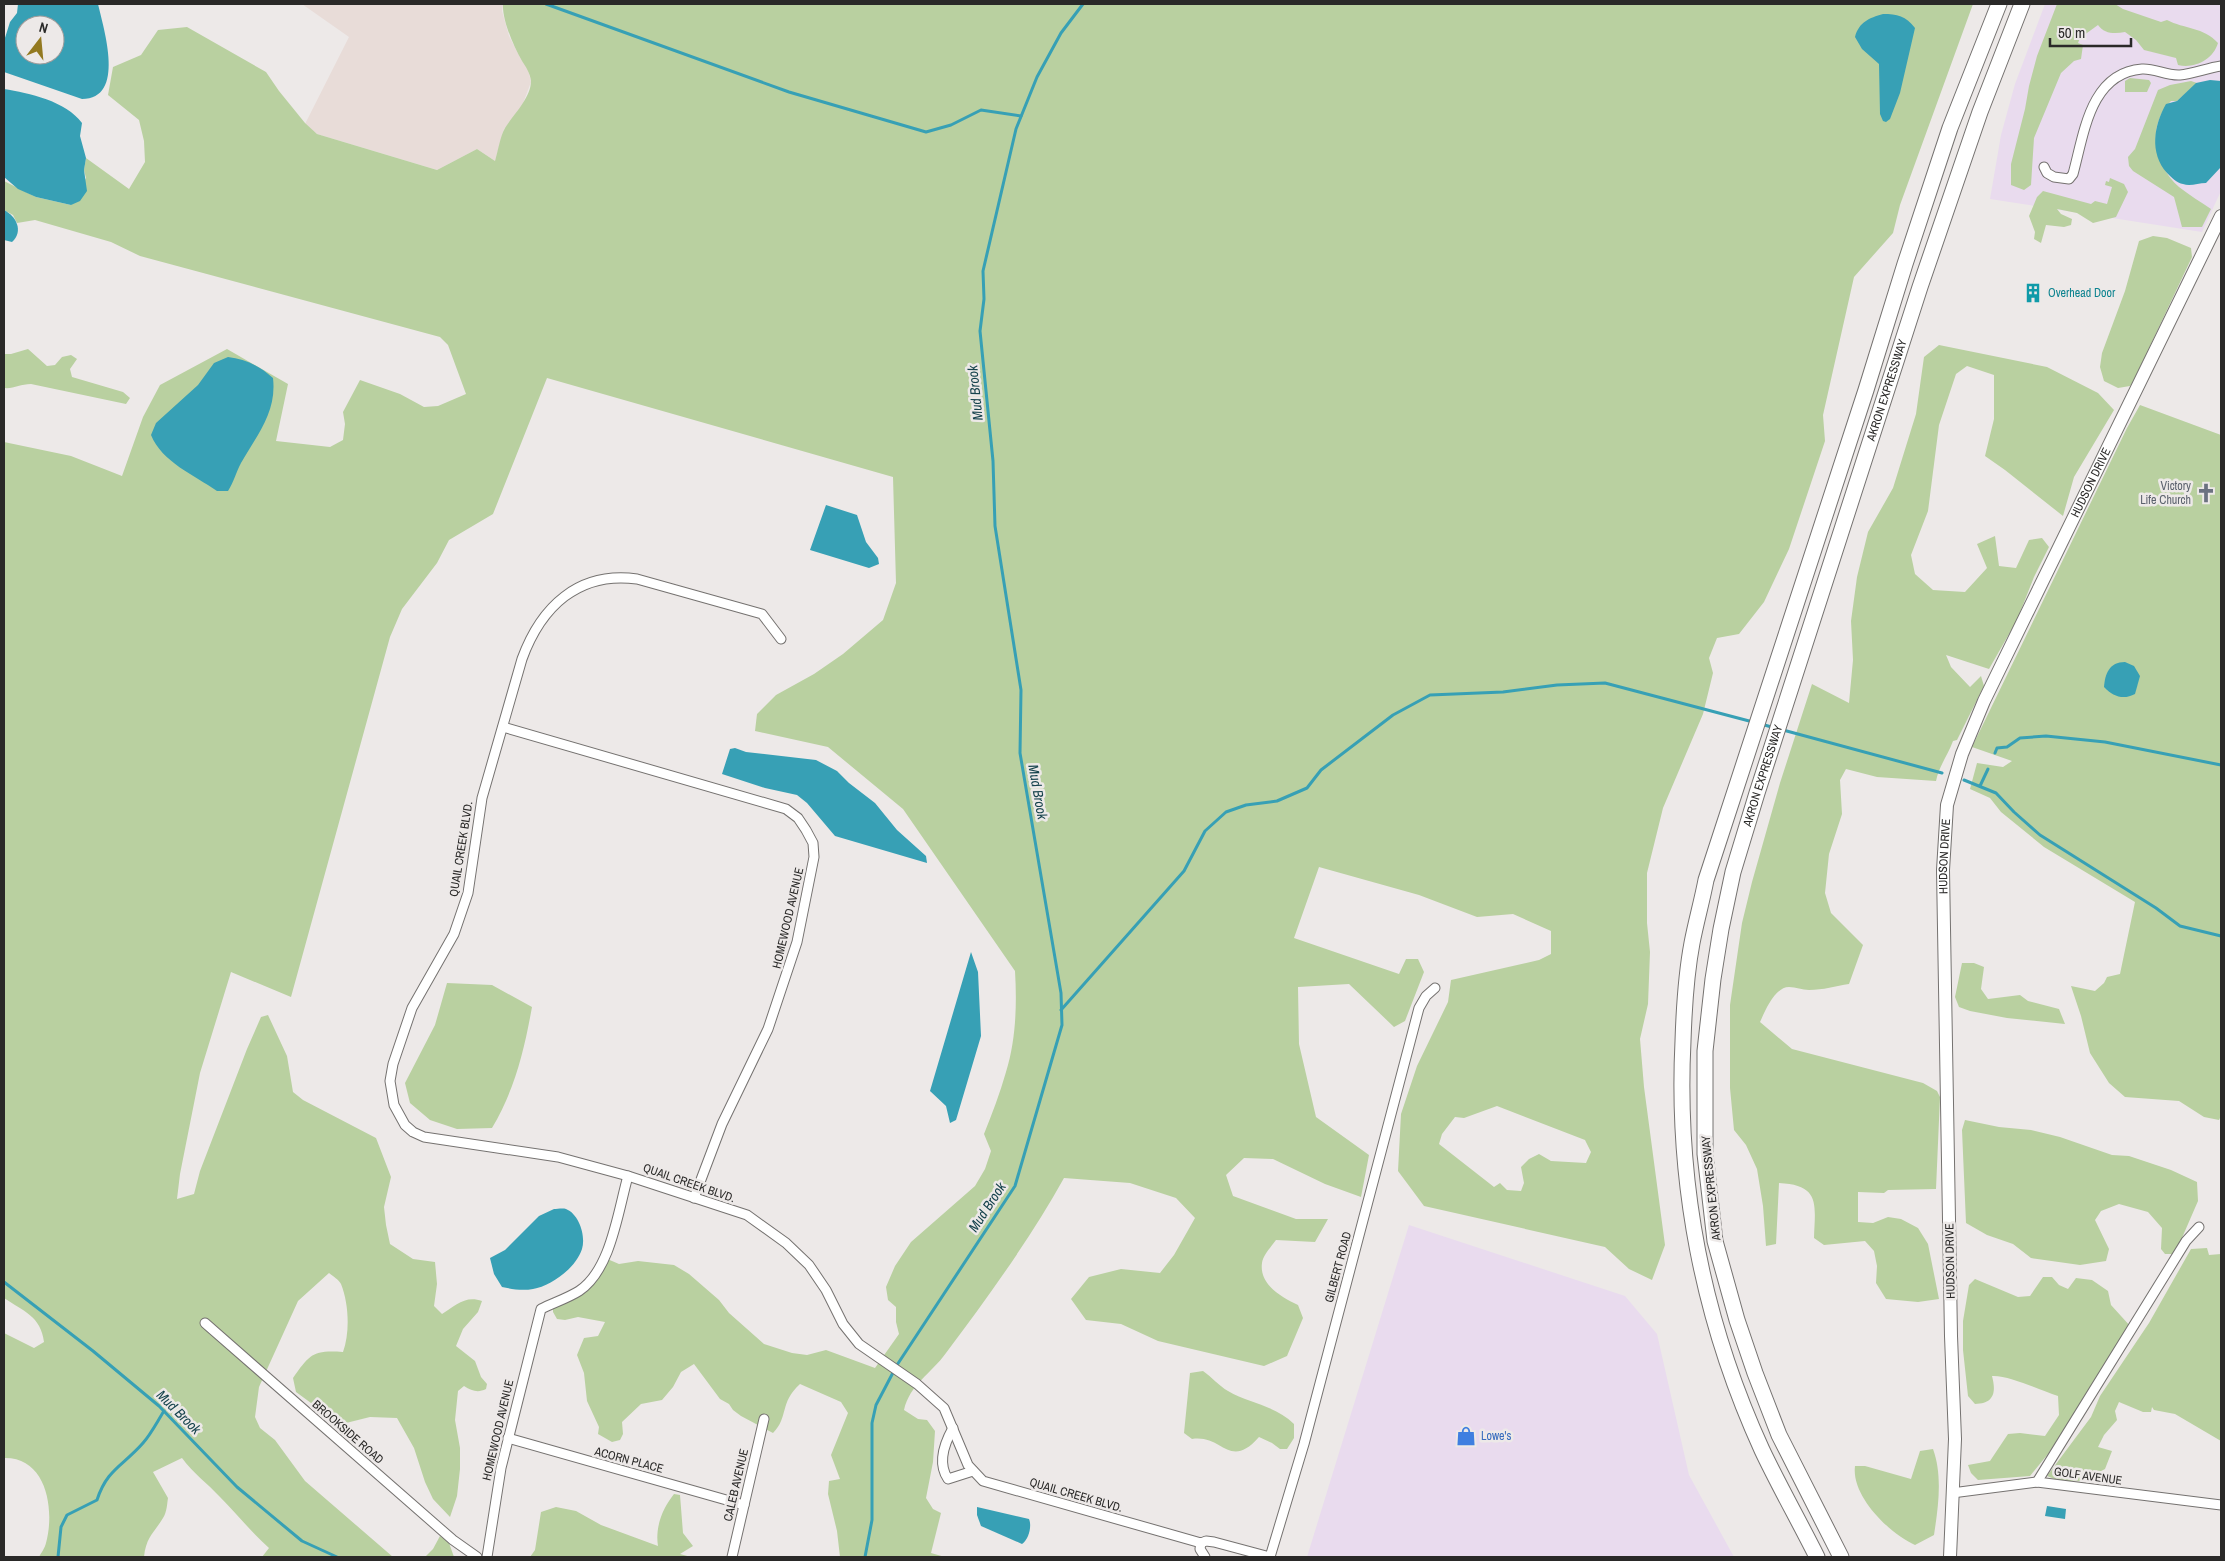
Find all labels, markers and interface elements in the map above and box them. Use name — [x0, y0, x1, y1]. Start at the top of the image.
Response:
north arrow — [15, 15, 65, 65]
scale bar — [2050, 15, 2131, 47]
text: N — [37, 18, 50, 37]
text: 50 m — [2058, 22, 2085, 43]
building icon: Overhead Door — [2022, 282, 2044, 304]
place label: Overhead Door — [2048, 285, 2116, 301]
street label: AKRON EXPRESSWAY — [1863, 337, 1911, 444]
water label: Mud Brook — [963, 363, 987, 422]
street label: HUDSON DRIVE — [2067, 445, 2114, 520]
place label: Victory Life Church — [2140, 478, 2191, 508]
church icon: Victory Life Church — [2195, 482, 2217, 504]
street label: AKRON EXPRESSWAY — [1739, 722, 1787, 829]
water label: Mud Brook — [1024, 763, 1052, 822]
street label: QUAIL CREEK BLVD. — [446, 800, 476, 898]
street label: HUDSON DRIVE — [1935, 818, 1954, 894]
street label: HOMEWOOD AVENUE — [769, 866, 807, 970]
street label: AKRON EXPRESSWAY — [1697, 1134, 1725, 1242]
street label: QUAIL CREEK BLVD. — [641, 1160, 737, 1206]
water label: Mud Brook — [964, 1178, 1010, 1235]
street label: HUDSON DRIVE — [1941, 1223, 1959, 1299]
street label: GILBERT ROAD — [1321, 1230, 1355, 1304]
street label: HOMEWOOD AVENUE — [479, 1378, 517, 1482]
water label: Mud Brook — [153, 1386, 206, 1439]
street label: BROOKSIDE ROAD — [309, 1397, 387, 1467]
shop icon: Lowe's — [1455, 1425, 1477, 1447]
place label: Lowe's — [1481, 1428, 1511, 1444]
street label: ACORN PLACE — [592, 1443, 665, 1477]
street label: CALEB AVENUE — [720, 1447, 752, 1523]
street label: GOLF AVENUE — [2053, 1463, 2123, 1489]
street label: QUAIL CREEK BLVD. — [1028, 1474, 1124, 1516]

